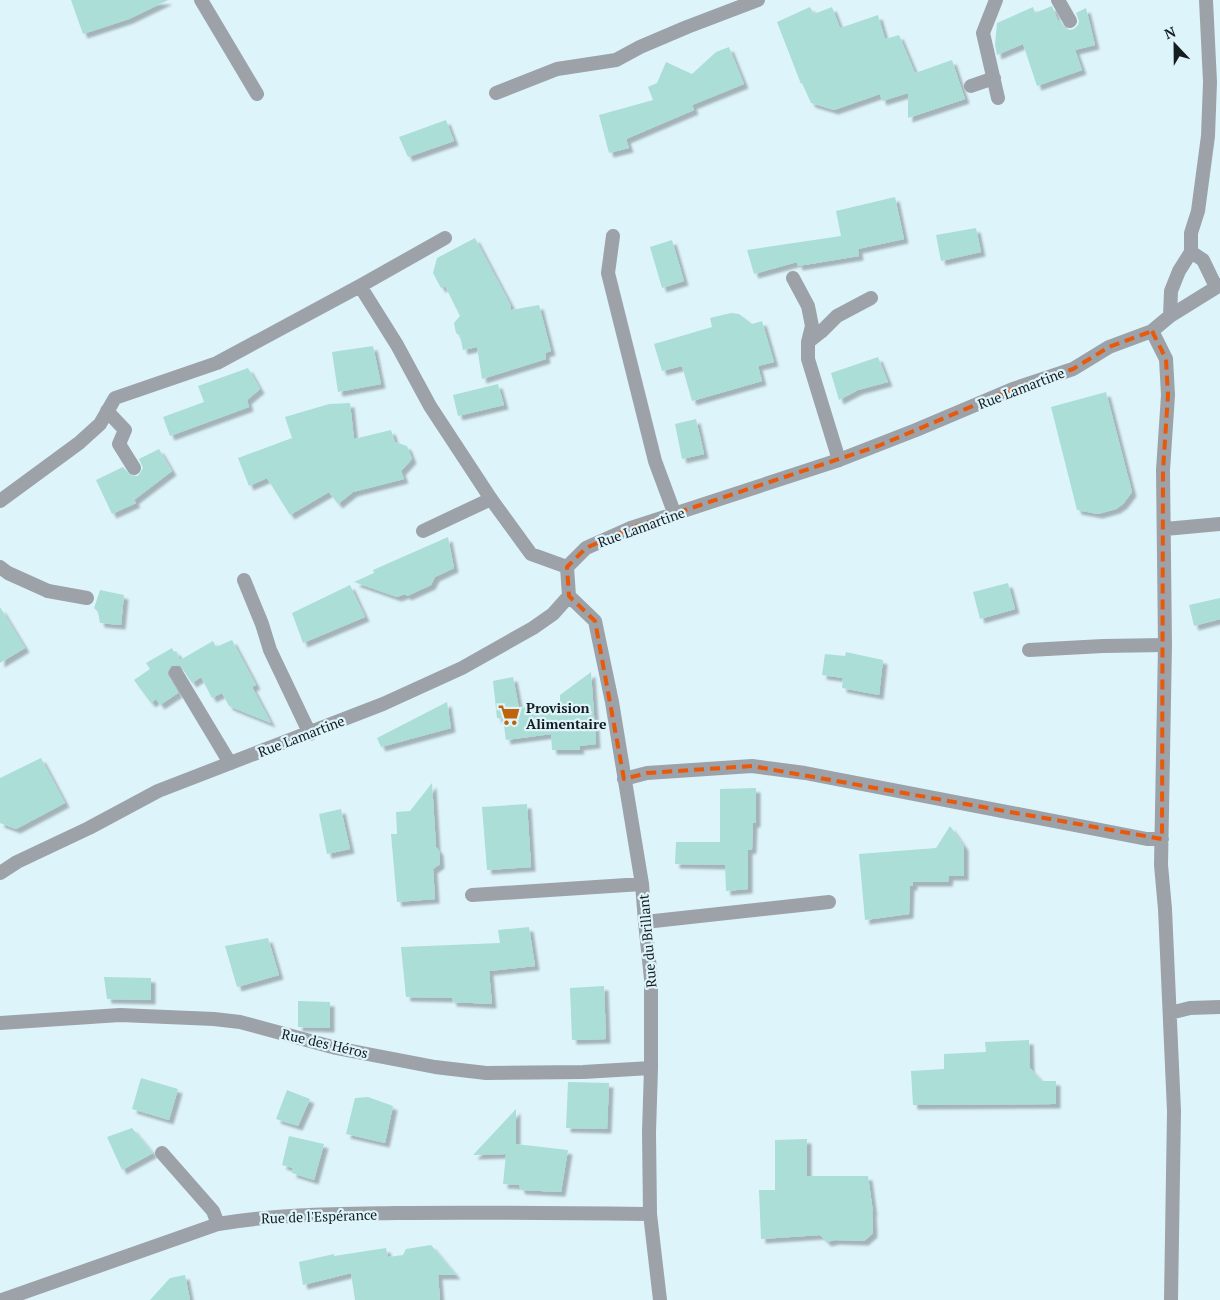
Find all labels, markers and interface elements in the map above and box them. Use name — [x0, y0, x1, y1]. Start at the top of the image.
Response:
north arrow — [1150, 20, 1200, 70]
text: N — [1161, 22, 1179, 43]
street label: Rue Lamartine — [975, 363, 1067, 413]
street label: Rue Lamartine — [595, 502, 687, 552]
place label: Provision Alimentaire — [526, 698, 607, 733]
supermarket icon: Provision Alimentaire — [496, 702, 522, 728]
street label: Rue Lamartine — [255, 711, 347, 761]
street label: Rue du Brillant — [633, 893, 661, 989]
street label: Rue des Héros — [280, 1024, 370, 1062]
street label: Rue de l'Espérance — [261, 1204, 377, 1228]

